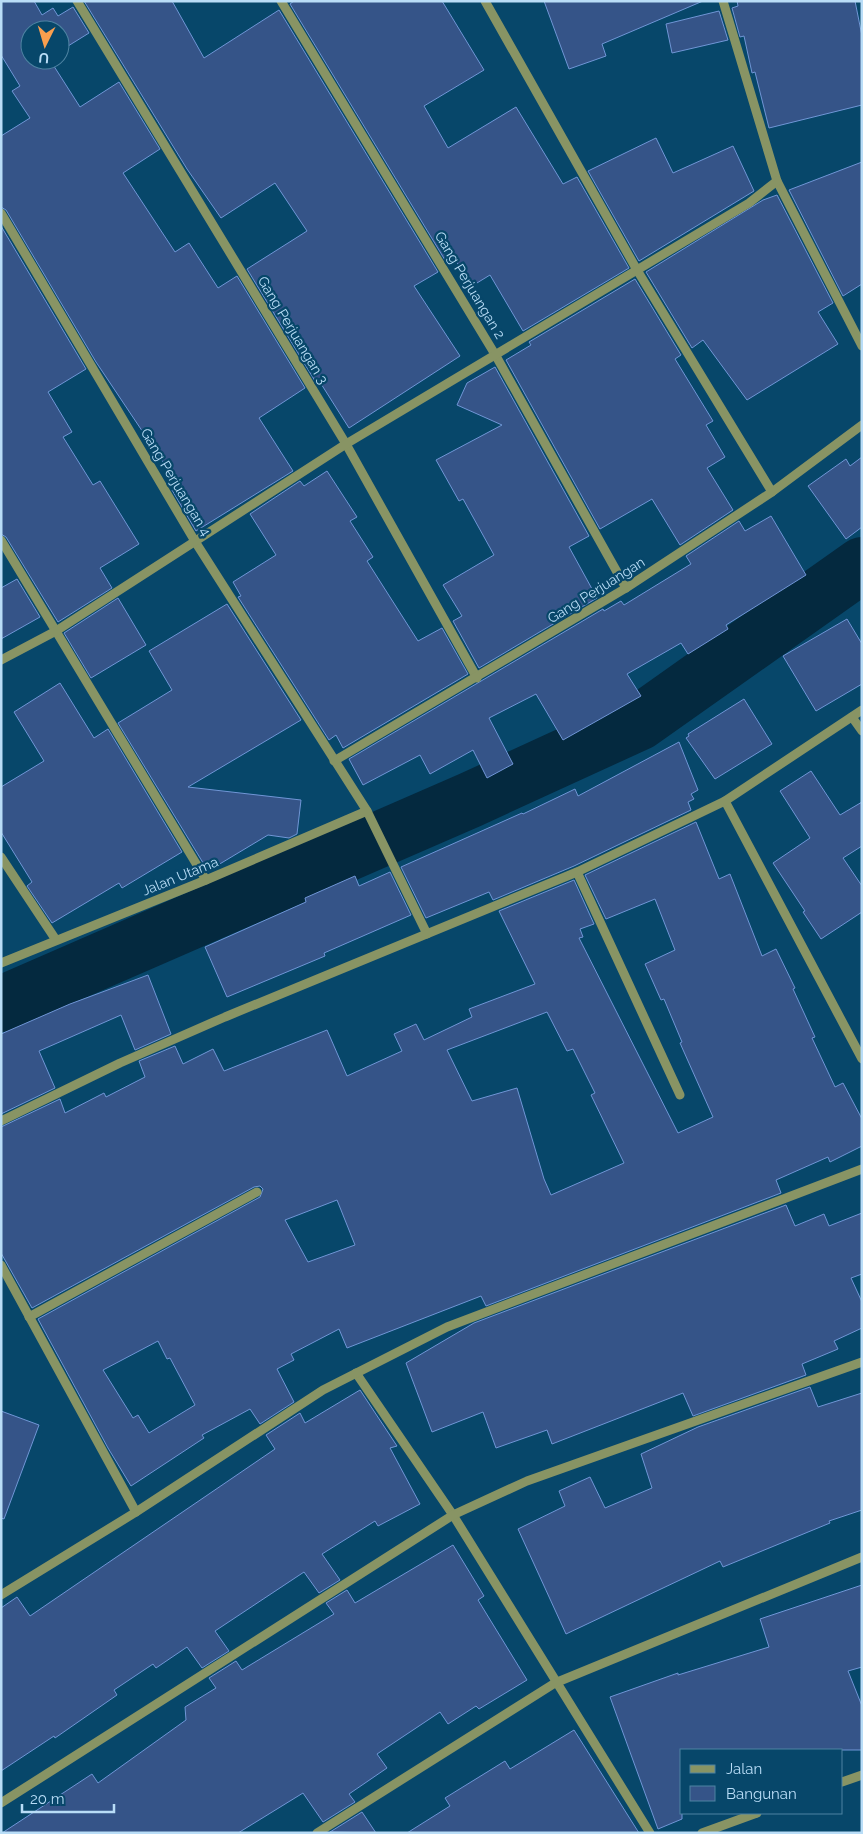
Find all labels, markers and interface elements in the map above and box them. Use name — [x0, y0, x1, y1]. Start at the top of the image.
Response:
north arrow — [20, 20, 70, 70]
text: U — [38, 50, 50, 66]
street label: Gang Perjuangan 2 — [432, 228, 508, 342]
street label: Gang Perjuangan 3 — [255, 273, 331, 387]
street label: Gang Perjuangan 4 — [138, 425, 215, 539]
street label: Gang Perjuangan — [545, 554, 647, 626]
street label: Jalan Utama — [140, 853, 220, 899]
legend — [680, 1749, 843, 1814]
text: Jalan — [726, 1760, 762, 1778]
scale bar — [22, 1782, 115, 1814]
text: Bangunan — [726, 1785, 797, 1803]
text: 20 m — [30, 1790, 65, 1808]

